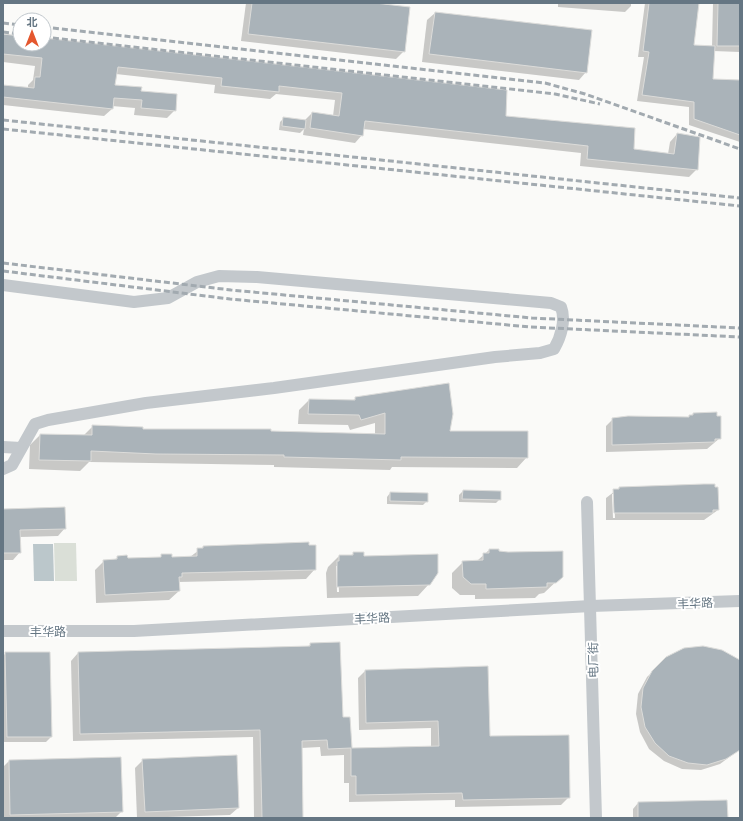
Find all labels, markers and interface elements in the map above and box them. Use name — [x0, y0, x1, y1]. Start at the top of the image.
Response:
north arrow — [12, 12, 52, 52]
text: 北 — [27, 16, 38, 28]
street label: 丰华路 — [677, 596, 713, 610]
street label: 丰华路 — [354, 611, 390, 625]
street label: 丰华路 — [30, 625, 66, 638]
street label: 电厂街 — [586, 642, 600, 678]

